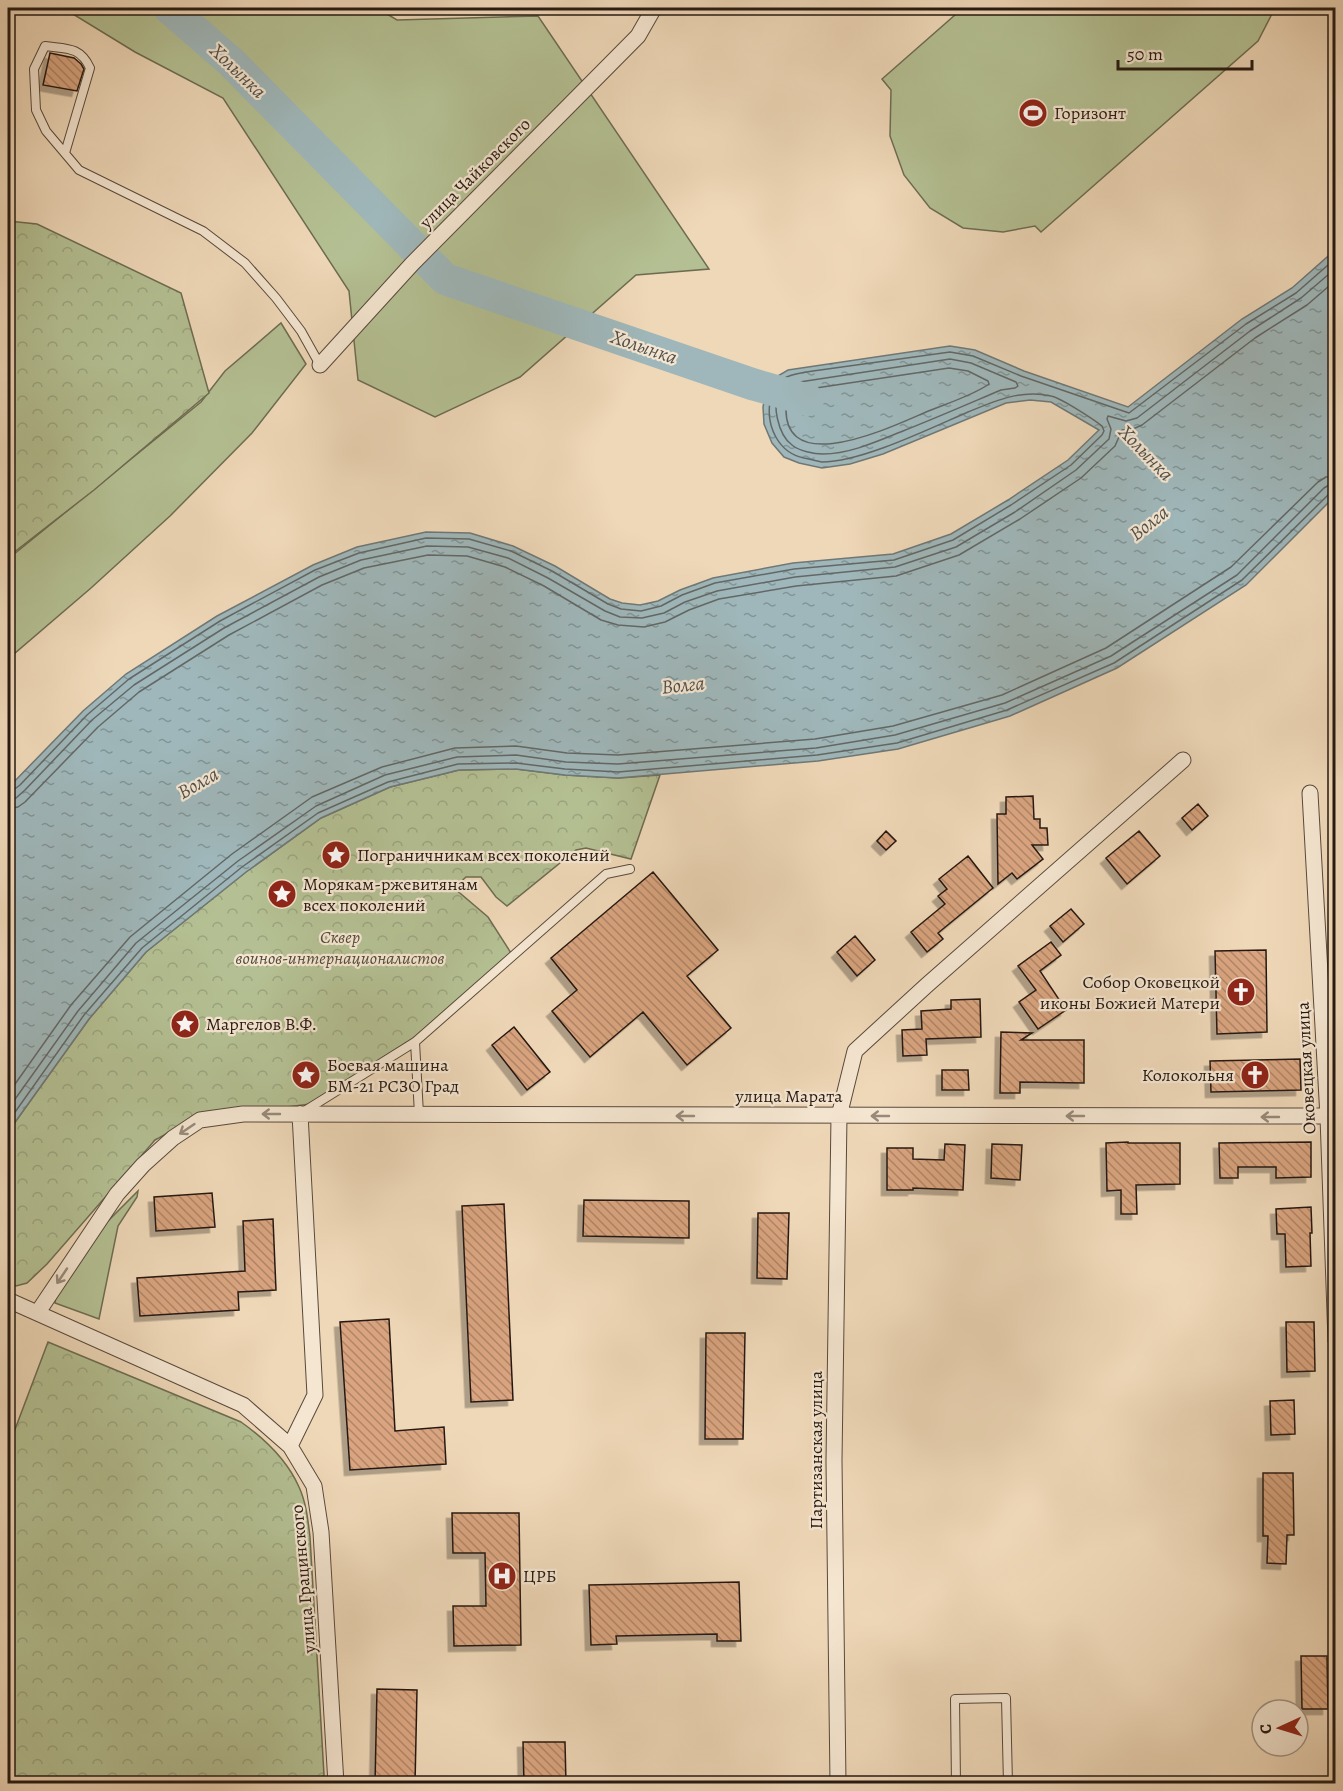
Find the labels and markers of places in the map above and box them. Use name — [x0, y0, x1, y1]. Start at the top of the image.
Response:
sports icon: Горизонт — [1017, 97, 1049, 129]
place label: Горизонт — [1054, 101, 1126, 125]
place icon: Пограничникам всех поколений — [320, 839, 352, 871]
place label: Пограничникам всех поколений — [357, 843, 610, 867]
place label: Морякам-ржевитянам всех поколений — [303, 872, 478, 917]
place icon: Морякам-ржевитянам всех поколений — [266, 878, 298, 910]
place label: Собор Оковецкой иконы Божией Матери — [1040, 970, 1220, 1015]
church icon: Собор Оковецкой иконы Божией Матери — [1225, 976, 1257, 1008]
place icon: Маргелов В.Ф. — [169, 1008, 201, 1040]
place label: Маргелов В.Ф. — [206, 1012, 317, 1036]
place label: Боевая машина БМ-21 РСЗО Град — [327, 1053, 459, 1098]
place icon: Боевая машина БМ-21 РСЗО Град — [290, 1059, 322, 1091]
church icon: Колокольня — [1239, 1059, 1271, 1091]
place label: Колокольня — [1142, 1063, 1234, 1087]
hospital icon: ЦРБ — [486, 1560, 518, 1592]
place label: ЦРБ — [523, 1564, 556, 1588]

